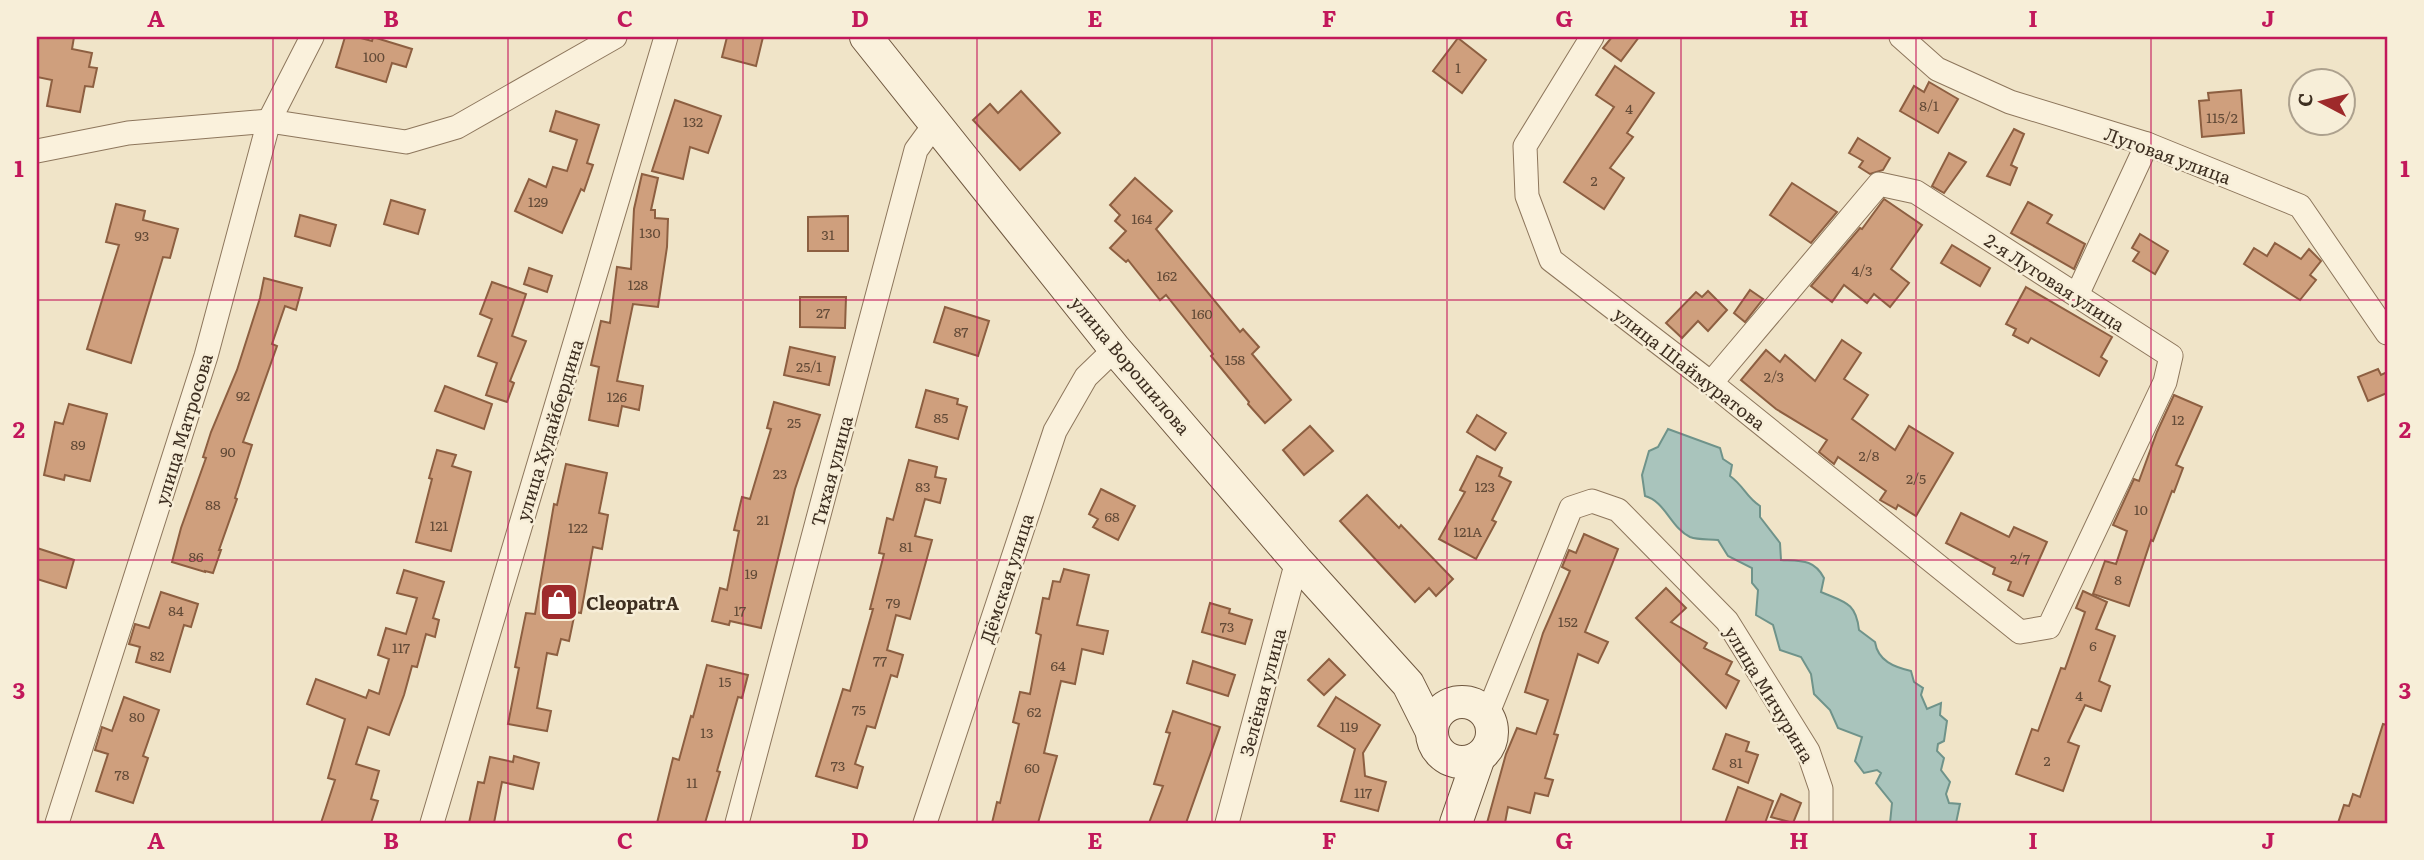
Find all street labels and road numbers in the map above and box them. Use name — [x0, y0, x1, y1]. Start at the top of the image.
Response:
street label: Луговая улица — [2101, 120, 2235, 190]
street label: 2-я Луговая улица — [1979, 226, 2131, 338]
street label: улица Ворошилова — [1065, 290, 1197, 441]
street label: улица Шаймуратова — [1608, 300, 1772, 436]
street label: улица Худайбердина — [508, 335, 590, 524]
street label: улица Матросова — [147, 350, 219, 508]
street label: Тихая улица — [803, 412, 859, 530]
street label: Дёмская улица — [972, 509, 1040, 646]
street label: улица Мичурина — [1718, 620, 1822, 768]
street label: Зелёная улица — [1232, 625, 1292, 759]

